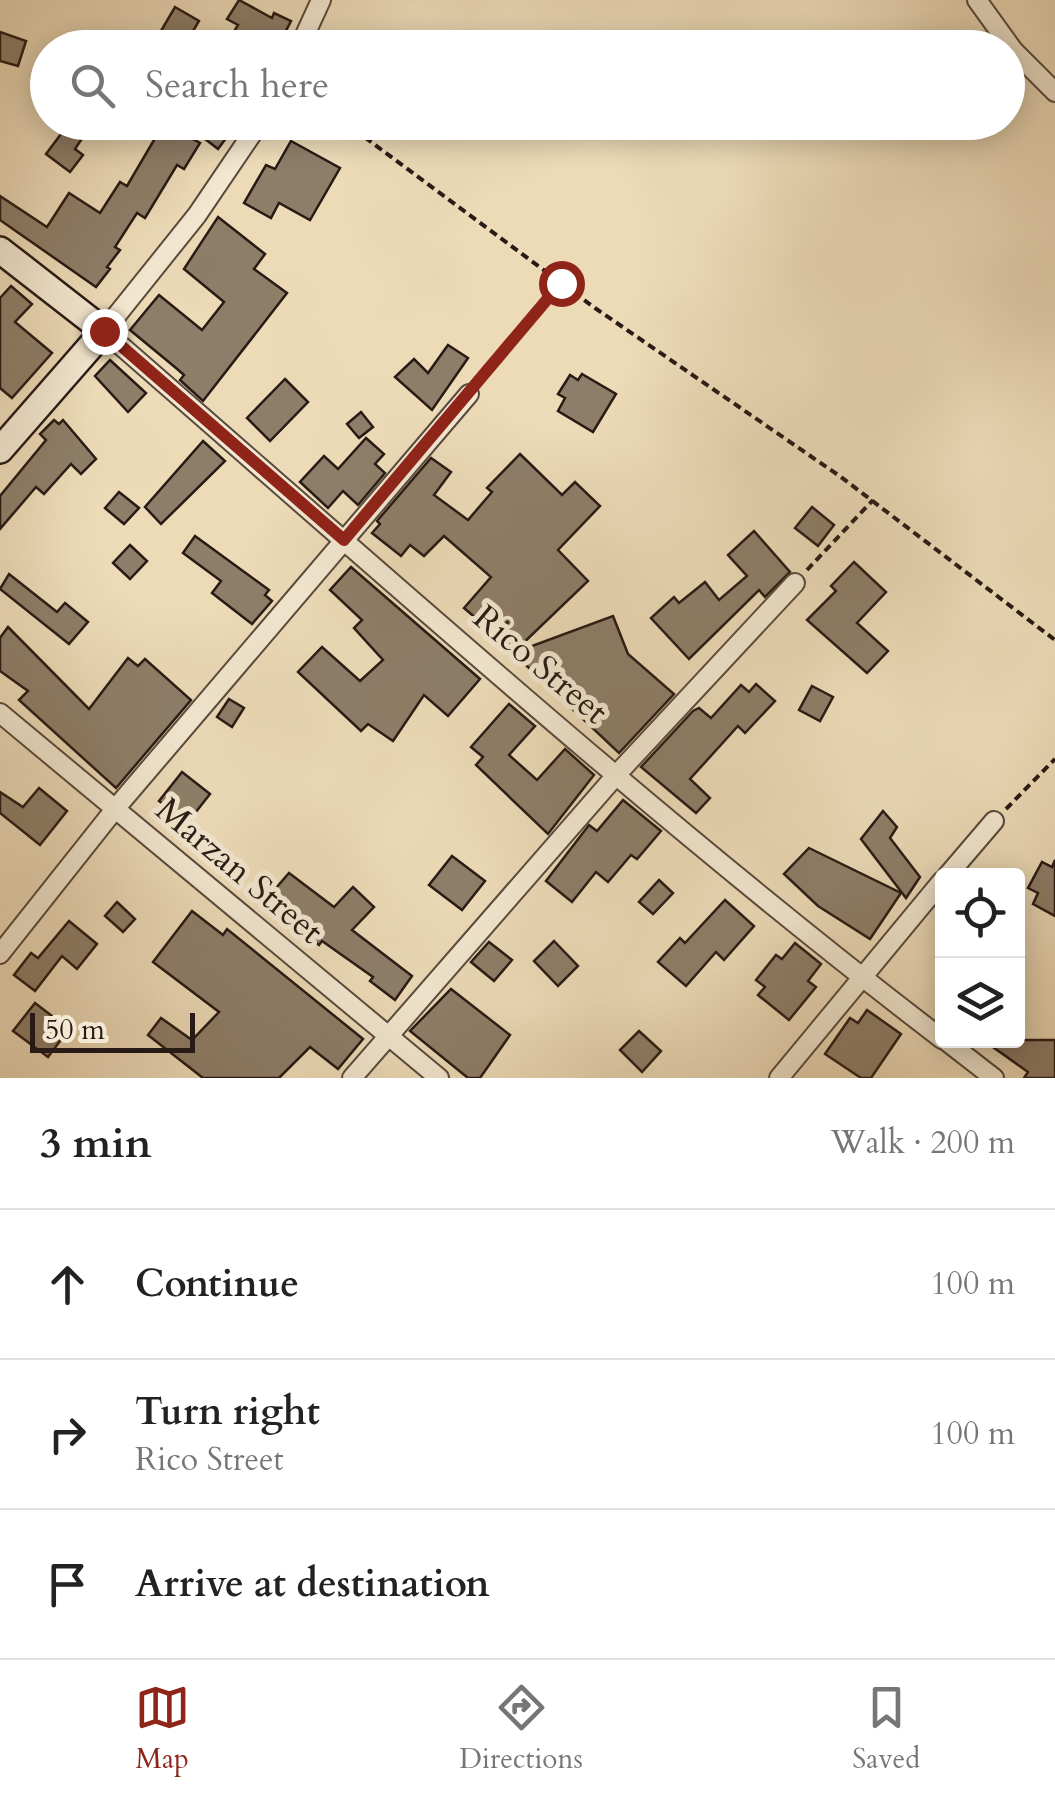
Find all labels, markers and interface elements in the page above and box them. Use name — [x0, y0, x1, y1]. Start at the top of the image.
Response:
search box — [30, 30, 1025, 140]
icon: search — [65, 58, 120, 113]
text: Search here — [145, 59, 329, 111]
route start — [539, 261, 585, 307]
route end — [82, 309, 128, 355]
street label: Rico Street — [463, 594, 618, 735]
street label: Marzan Street — [145, 786, 333, 955]
map controls — [935, 868, 1025, 1048]
button: locate — [935, 868, 1025, 958]
button: layers — [935, 958, 1025, 1048]
scale bar — [30, 1008, 195, 1052]
text: 50 m — [45, 1011, 105, 1049]
text: 3 min — [40, 1115, 152, 1172]
text: Walk · 200 m — [830, 1121, 1015, 1165]
icon: ahead — [40, 1257, 95, 1312]
text: Continue — [135, 1258, 299, 1310]
text: 100 m — [930, 1262, 1015, 1306]
text: Turn right — [135, 1386, 320, 1438]
icon: right — [40, 1407, 95, 1462]
text: 100 m — [930, 1412, 1015, 1456]
text: Rico Street — [135, 1438, 284, 1482]
icon: arrive — [40, 1557, 95, 1612]
text: Arrive at destination — [135, 1558, 490, 1610]
tab: Map — [135, 1680, 190, 1778]
tab: Directions — [459, 1680, 583, 1778]
tab: Saved — [852, 1680, 920, 1778]

